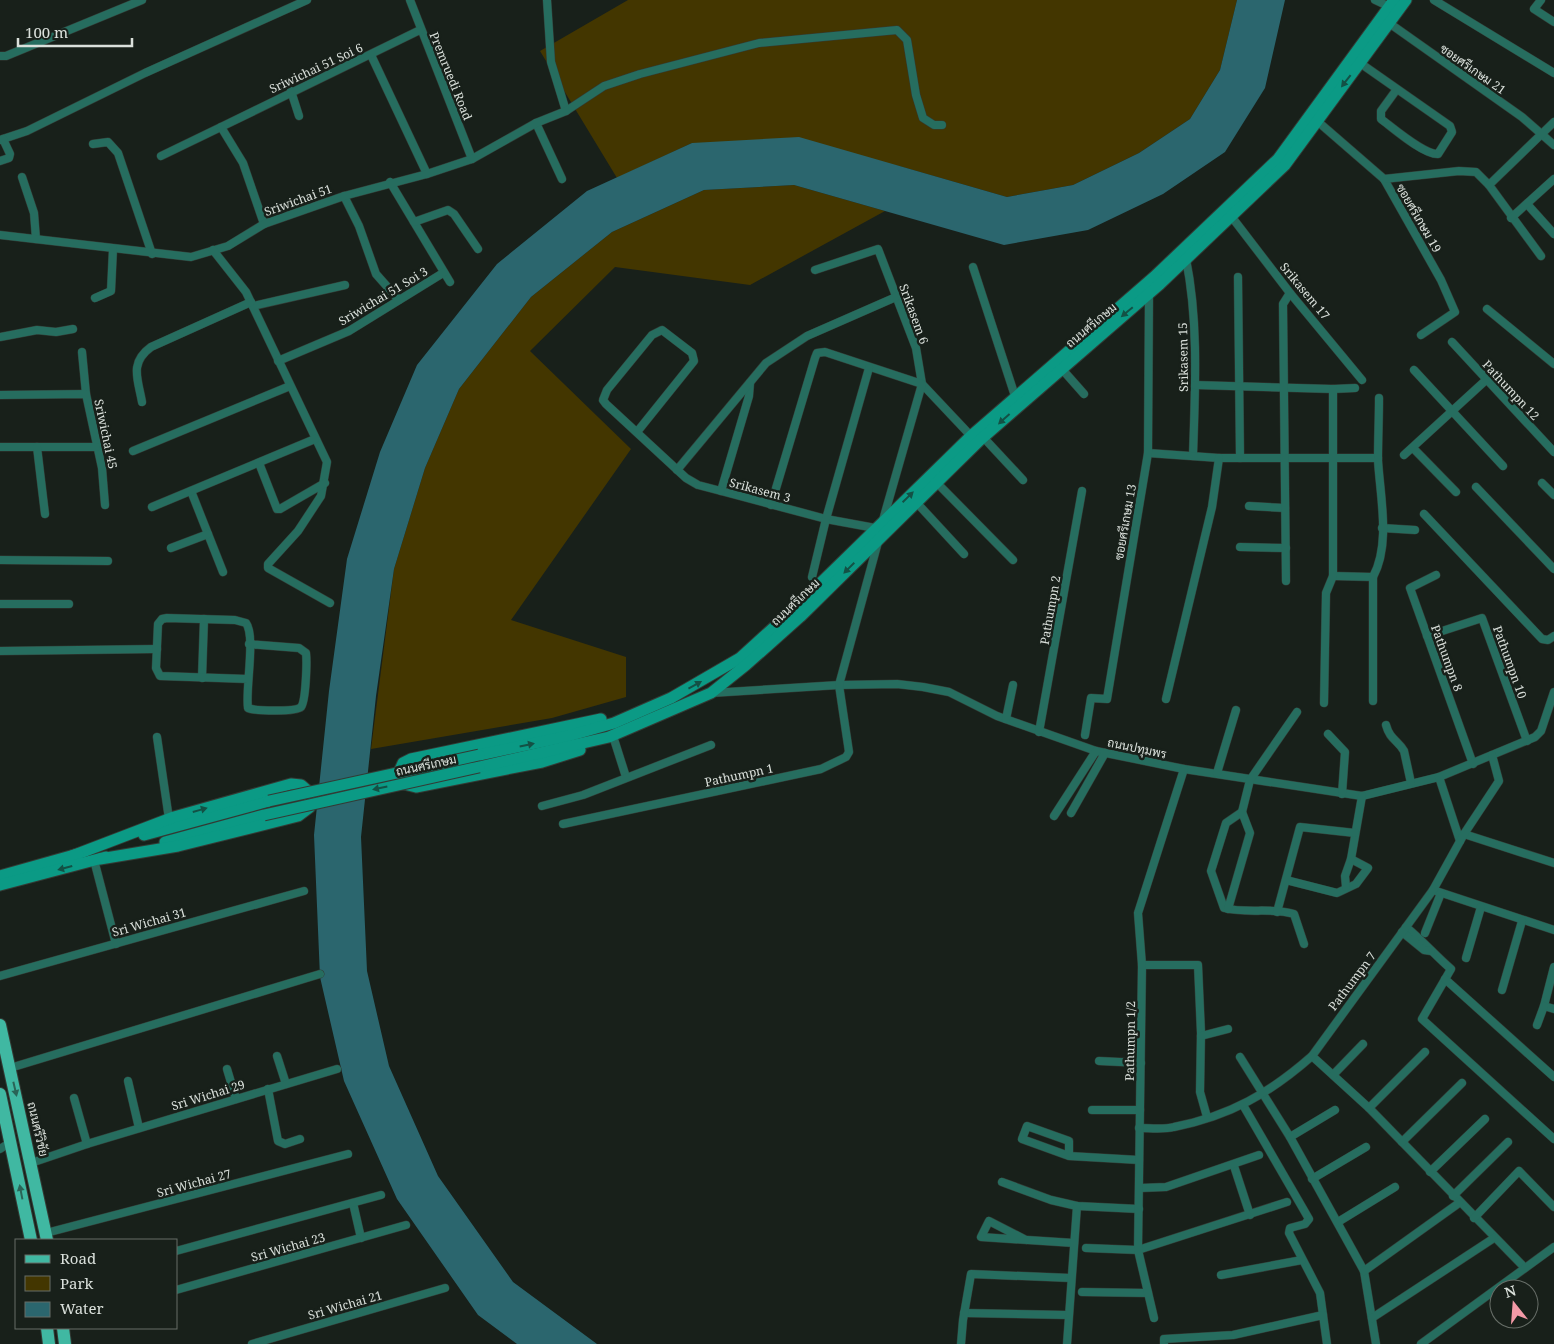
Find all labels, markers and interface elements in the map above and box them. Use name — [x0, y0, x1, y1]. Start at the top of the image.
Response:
scale bar — [18, 15, 131, 47]
text: 100 m — [25, 22, 68, 42]
street label: Premruedi Road — [426, 29, 477, 123]
street label: Sriwichai 51 Soi 6 — [267, 39, 366, 97]
street label: ซอยศรีเกษม 21 — [1437, 40, 1509, 98]
one-way arrow — [1341, 74, 1351, 88]
street label: Sriwichai 51 — [262, 180, 334, 220]
street label: ซอยศรีเกษม 19 — [1392, 180, 1446, 256]
street label: Srikasem 17 — [1276, 259, 1334, 323]
street label: Sriwichai 51 Soi 3 — [335, 263, 431, 329]
street label: Srikasem 6 — [895, 282, 933, 347]
street label: ถนนศรีเกษม — [1062, 299, 1120, 351]
one-way arrow — [1120, 307, 1133, 318]
street label: Srikasem 15 — [1174, 322, 1192, 392]
street label: Pathumpn 12 — [1479, 356, 1543, 424]
street label: Sriwichai 45 — [90, 398, 122, 470]
one-way arrow — [998, 413, 1010, 425]
street label: Srikasem 3 — [727, 474, 793, 506]
street label: ซอยศรีเกษม 13 — [1110, 482, 1140, 561]
one-way arrow — [901, 491, 913, 503]
one-way arrow — [843, 561, 855, 573]
street label: Pathumpn 2 — [1036, 574, 1064, 646]
street label: ถนนศรีเกษม — [767, 575, 823, 629]
street label: Pathumpn 8 — [1427, 622, 1467, 694]
street label: Pathumpn 10 — [1489, 623, 1531, 701]
one-way arrow — [688, 681, 703, 689]
street label: ถนนปทุมพร — [1106, 733, 1168, 764]
one-way arrow — [519, 741, 534, 749]
street label: ถนนศรีเกษม — [394, 750, 458, 780]
street label: Pathumpn 1 — [703, 759, 775, 791]
one-way arrow — [372, 785, 388, 793]
one-way arrow — [192, 805, 207, 813]
one-way arrow — [57, 864, 73, 872]
street label: Sri Wichai 31 — [110, 903, 188, 941]
street label: Pathumpn 7 — [1324, 948, 1380, 1014]
street label: Pathumpn 1/2 — [1121, 1001, 1139, 1081]
street label: Sri Wichai 29 — [169, 1076, 247, 1114]
one-way arrow — [11, 1082, 19, 1097]
street label: ถนนศรีวิชัย — [23, 1100, 53, 1158]
street label: Sri Wichai 27 — [155, 1165, 233, 1201]
one-way arrow — [17, 1184, 25, 1200]
street label: Sri Wichai 23 — [249, 1228, 327, 1266]
legend — [15, 1239, 178, 1329]
text: Road — [60, 1248, 96, 1268]
text: Park — [60, 1273, 94, 1293]
north arrow — [1489, 1279, 1539, 1329]
text: N — [1502, 1280, 1518, 1302]
street label: Sri Wichai 21 — [306, 1286, 384, 1324]
text: Water — [60, 1298, 103, 1318]

